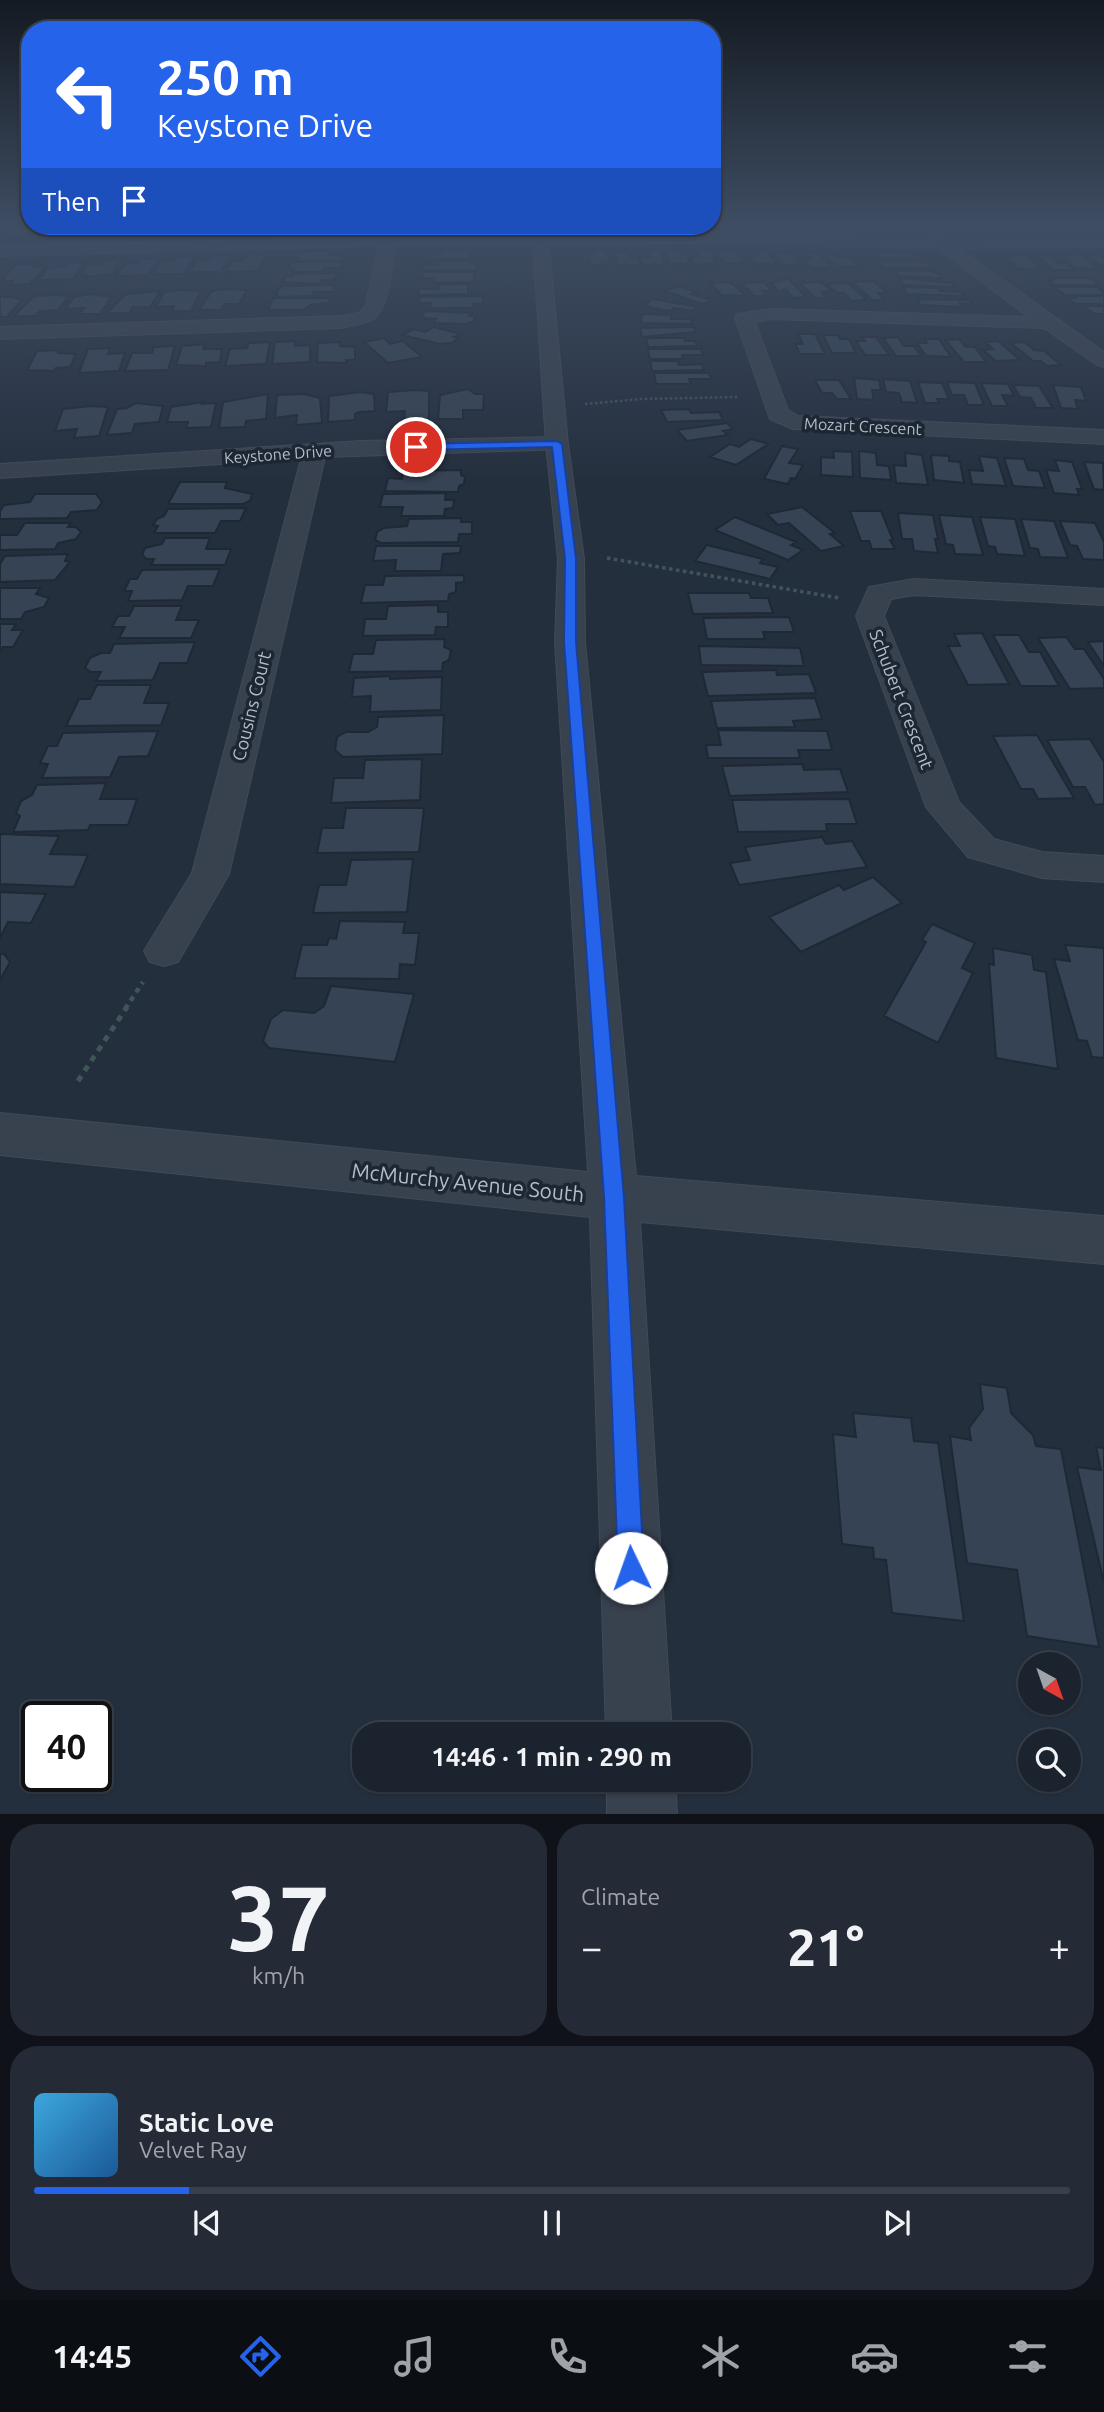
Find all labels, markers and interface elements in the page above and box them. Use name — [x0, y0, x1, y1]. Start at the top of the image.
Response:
icon: left — [42, 49, 133, 140]
text: 250 m — [157, 49, 294, 104]
text: Keystone Drive — [157, 107, 373, 143]
icon: arrive — [115, 182, 153, 220]
text: Then — [42, 187, 101, 216]
street label: Mozart Crescent — [804, 414, 923, 438]
pin — [386, 417, 446, 477]
icon: arrive — [397, 428, 435, 466]
street label: Keystone Drive — [223, 441, 333, 467]
street label: Schubert Crescent — [866, 626, 938, 772]
street label: Cousins Court — [228, 649, 274, 763]
street label: McMurchy Avenue South — [351, 1158, 585, 1206]
position arrow — [594, 1531, 668, 1605]
north arrow — [1018, 1652, 1082, 1715]
map controls — [1018, 1652, 1081, 1792]
speed limit sign: 40 — [21, 1701, 112, 1792]
button: search — [1018, 1729, 1081, 1792]
text: 14:46 · 1 min · 290 m — [431, 1742, 672, 1771]
text: 37 — [227, 1866, 330, 1968]
text: Climate — [581, 1884, 660, 1909]
text: 21° — [787, 1918, 864, 1976]
text: − — [581, 1926, 602, 1968]
text: + — [1049, 1926, 1070, 1968]
text: km/h — [252, 1963, 305, 1988]
text: Static Love — [139, 2108, 274, 2137]
text: Velvet Ray — [139, 2137, 247, 2162]
icon: previous — [188, 2204, 226, 2242]
icon: pause — [533, 2204, 571, 2242]
icon: next — [878, 2204, 916, 2242]
icon: directions — [236, 2332, 285, 2381]
icon: music — [390, 2332, 439, 2381]
icon: phone — [543, 2332, 592, 2381]
icon: climate — [696, 2332, 745, 2381]
icon: car — [850, 2332, 899, 2381]
icon: filters — [1003, 2332, 1052, 2381]
text: 14:45 — [52, 2338, 132, 2374]

